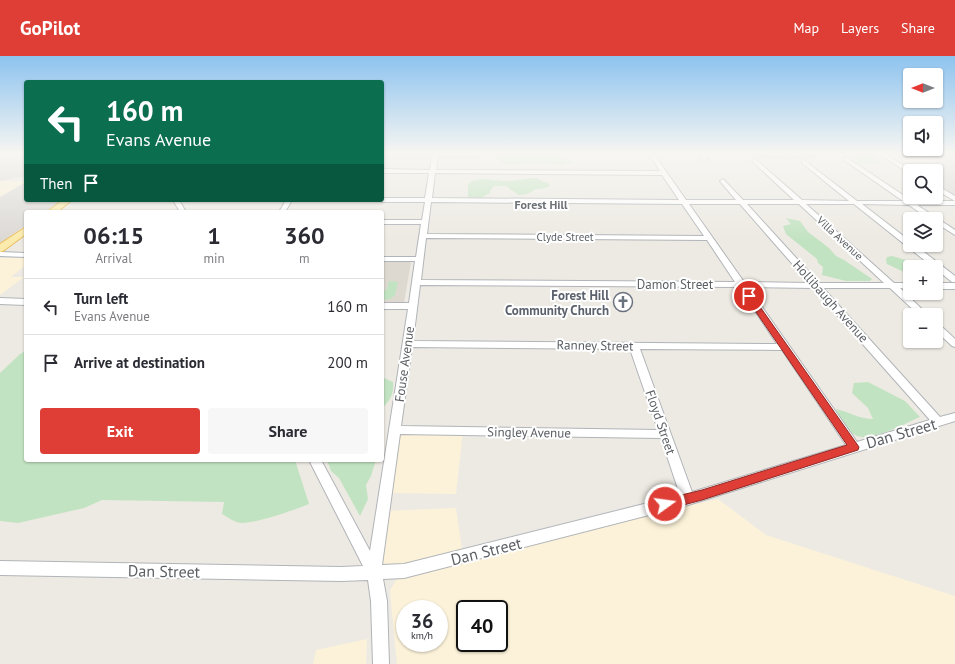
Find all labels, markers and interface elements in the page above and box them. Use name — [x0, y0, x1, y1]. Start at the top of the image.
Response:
text: GoPilot — [20, 16, 80, 40]
text: Map — [793, 19, 819, 37]
text: Layers — [841, 19, 879, 37]
text: Share — [901, 19, 935, 37]
north arrow — [903, 68, 943, 108]
map controls — [903, 68, 943, 348]
text: 160 m — [106, 92, 183, 129]
icon: left — [40, 96, 92, 148]
button: sound — [903, 116, 943, 156]
text: Evans Avenue — [106, 128, 211, 151]
button: search — [903, 164, 943, 204]
icon: arrive — [80, 172, 102, 194]
text: Then — [40, 174, 72, 193]
district label: Forest Hill — [514, 197, 568, 212]
street label: Villa Avenue — [813, 212, 866, 263]
button: layers — [903, 212, 943, 252]
text: 06:15 — [83, 220, 144, 251]
text: 1 — [207, 220, 221, 251]
text: 360 — [284, 220, 325, 251]
street label: Clyde Street — [536, 230, 594, 244]
text: Arrival — [96, 250, 132, 267]
text: min — [203, 250, 225, 267]
text: m — [299, 250, 310, 267]
street label: Hollibaugh Avenue — [789, 257, 872, 346]
button: + — [903, 260, 943, 300]
street label: Damon Street — [637, 276, 714, 293]
pin — [732, 279, 766, 313]
icon: arrive — [738, 285, 760, 307]
place label: Forest Hill Community Church — [505, 287, 609, 319]
text: Turn left — [74, 289, 128, 308]
church icon: Forest Hill Community Church — [612, 291, 634, 313]
icon: left — [40, 296, 62, 318]
text: 160 m — [327, 297, 368, 316]
text: Evans Avenue — [74, 308, 150, 325]
button: − — [903, 308, 943, 348]
street label: Fouse Avenue — [391, 325, 418, 403]
street label: Ranney Street — [556, 336, 634, 355]
icon: arrive — [40, 352, 62, 374]
text: Arrive at destination — [74, 353, 205, 372]
text: 200 m — [327, 353, 368, 372]
street label: Floyd Street — [642, 388, 680, 457]
button: Exit — [40, 408, 200, 454]
button: Share — [208, 408, 368, 454]
street label: Dan Street — [863, 413, 939, 453]
street label: Singley Avenue — [487, 423, 571, 442]
position arrow — [644, 483, 686, 525]
street label: Dan Street — [449, 532, 524, 569]
street label: Dan Street — [128, 560, 201, 582]
speed limit sign: 40 — [456, 600, 508, 652]
text: 36 — [411, 608, 433, 634]
text: km/h — [411, 629, 433, 642]

